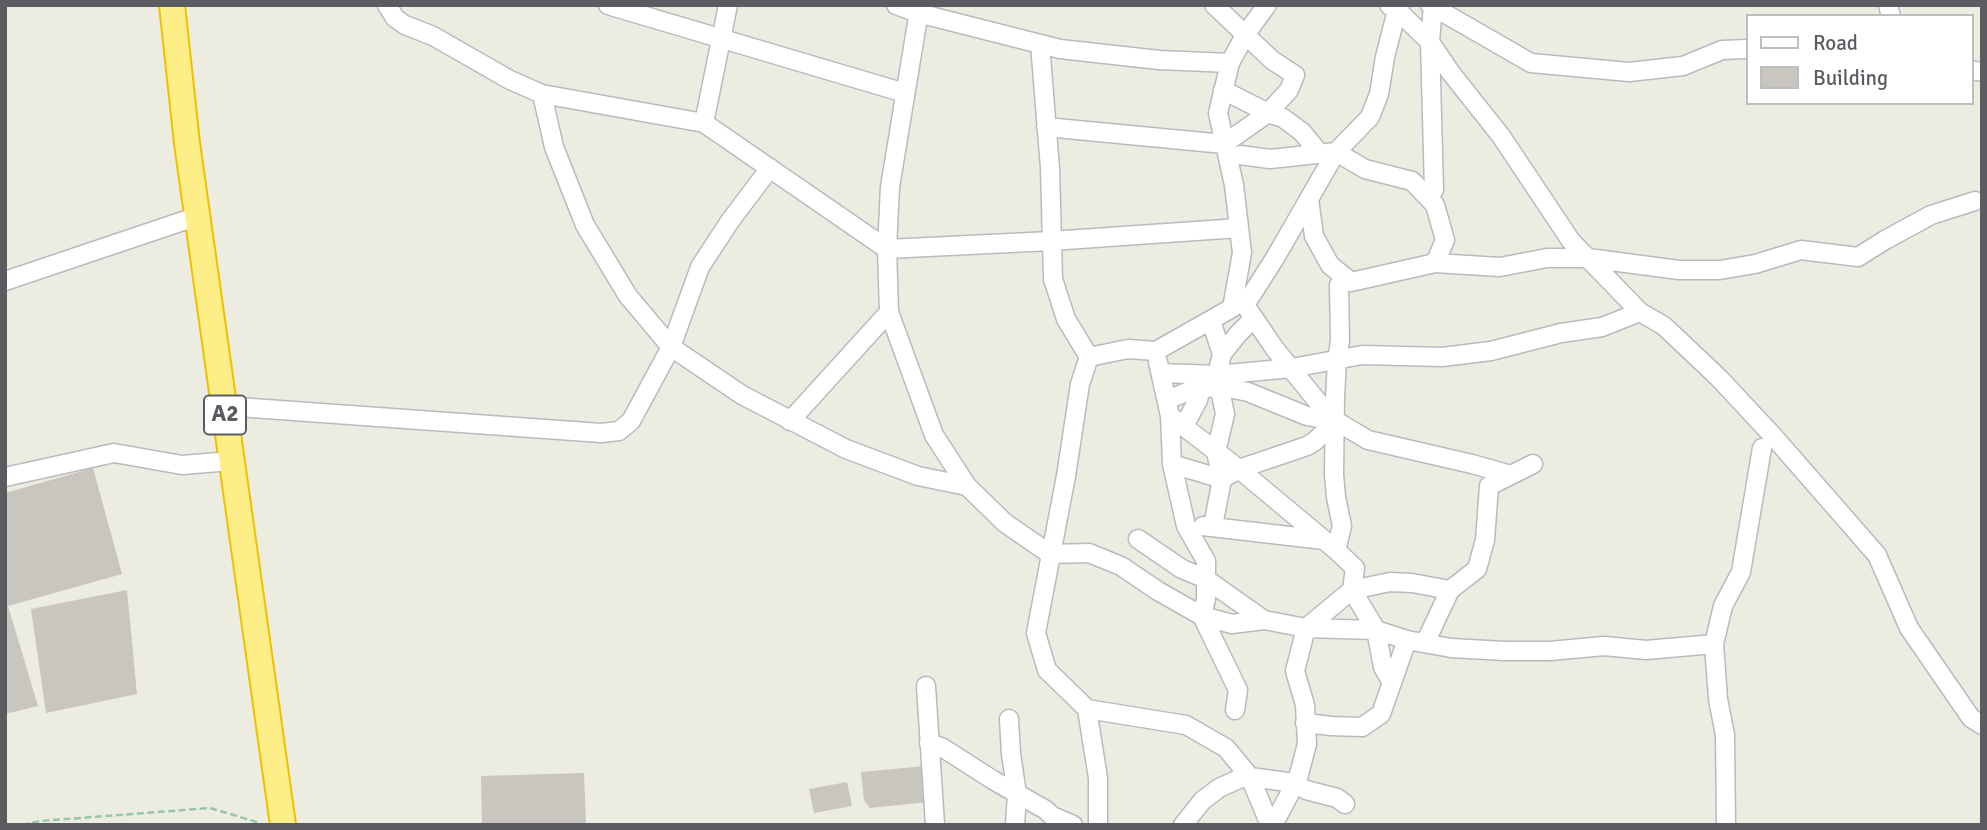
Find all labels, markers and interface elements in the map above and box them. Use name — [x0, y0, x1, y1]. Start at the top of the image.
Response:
legend — [1745, 14, 1973, 105]
text: Road — [1813, 30, 1858, 56]
text: Building — [1813, 65, 1888, 91]
road number: A2 — [204, 396, 246, 434]

